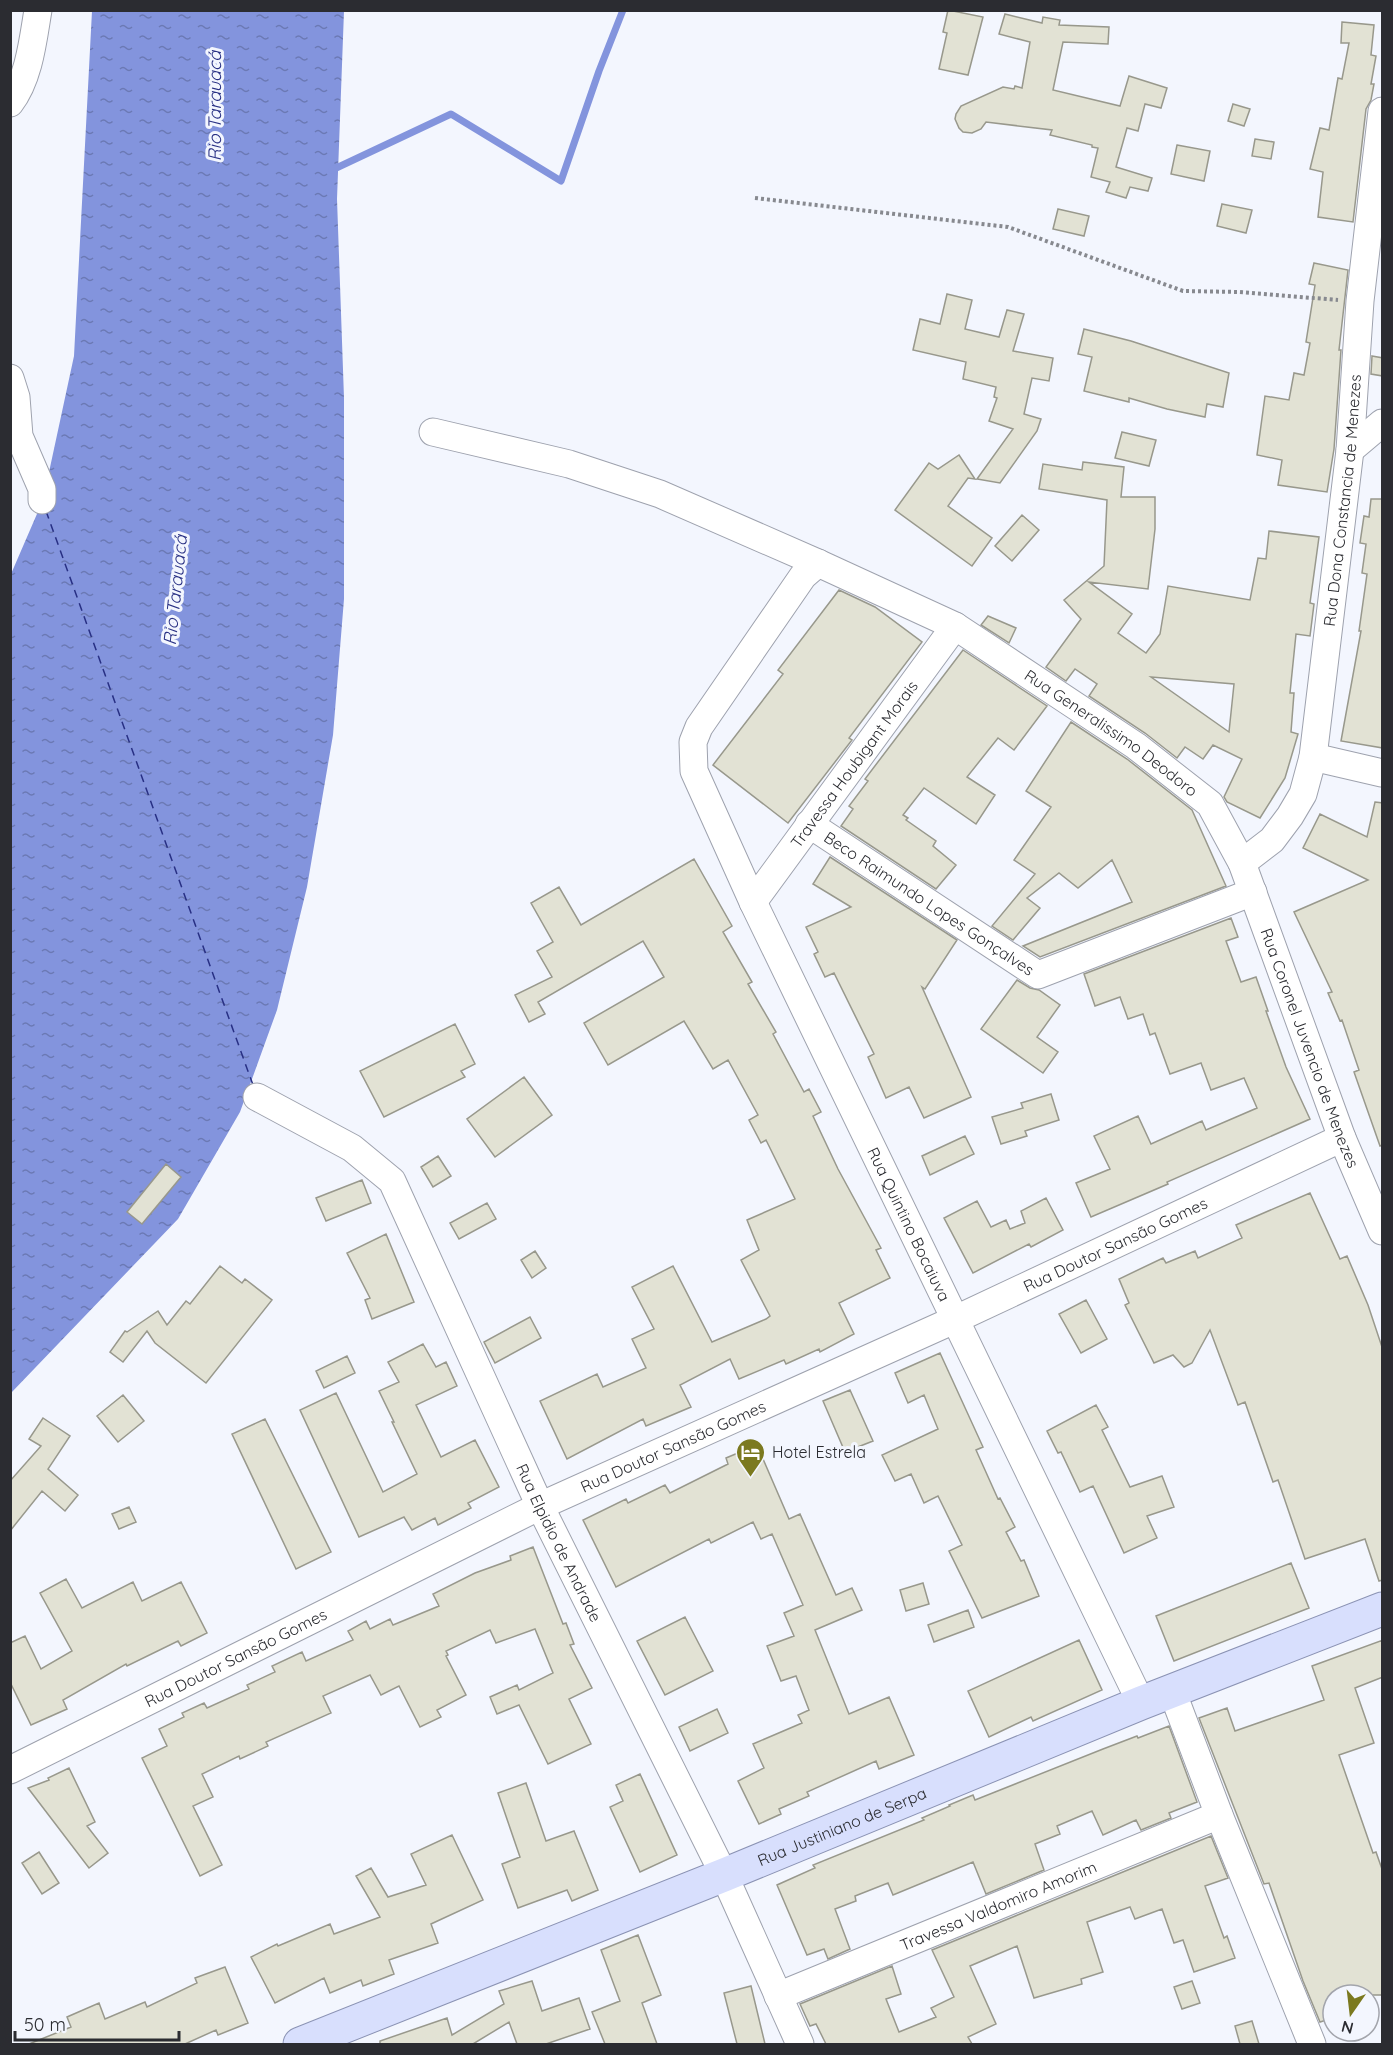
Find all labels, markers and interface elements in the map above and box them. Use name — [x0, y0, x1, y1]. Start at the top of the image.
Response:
water label: Rio Tarauacá — [203, 50, 226, 161]
street label: Rua Dona Constancia de Menezes — [1319, 374, 1365, 627]
water label: Rio Tarauacá — [158, 533, 192, 646]
street label: Rua Generalissimo Deodoro — [1021, 665, 1202, 801]
street label: Travessa Houbigant Morais — [786, 676, 922, 852]
street label: Beco Raimundo Lopes Gonçalves — [820, 827, 1038, 980]
street label: Rua Coronel Juvencio de Menezes — [1256, 925, 1364, 1171]
street label: Rua Quintino Bocaiuva — [863, 1144, 955, 1305]
street label: Rua Doutor Sansão Gomes — [1020, 1193, 1210, 1296]
street label: Rua Doutor Sansão Gomes — [577, 1396, 769, 1497]
hotel icon: Hotel Estrela — [735, 1436, 767, 1478]
place label: Hotel Estrela — [772, 1442, 866, 1462]
street label: Rua Elpidio de Andrade — [512, 1460, 606, 1625]
street label: Rua Doutor Sansão Gomes — [141, 1604, 330, 1711]
street label: Rua Justiniano de Serpa — [755, 1783, 929, 1870]
street label: Travessa Valdomiro Amorim — [897, 1856, 1099, 1955]
north arrow — [1321, 1983, 1381, 2043]
scale bar — [15, 2004, 178, 2042]
text: 50 m — [24, 2013, 66, 2036]
text: N — [1339, 2016, 1355, 2039]

